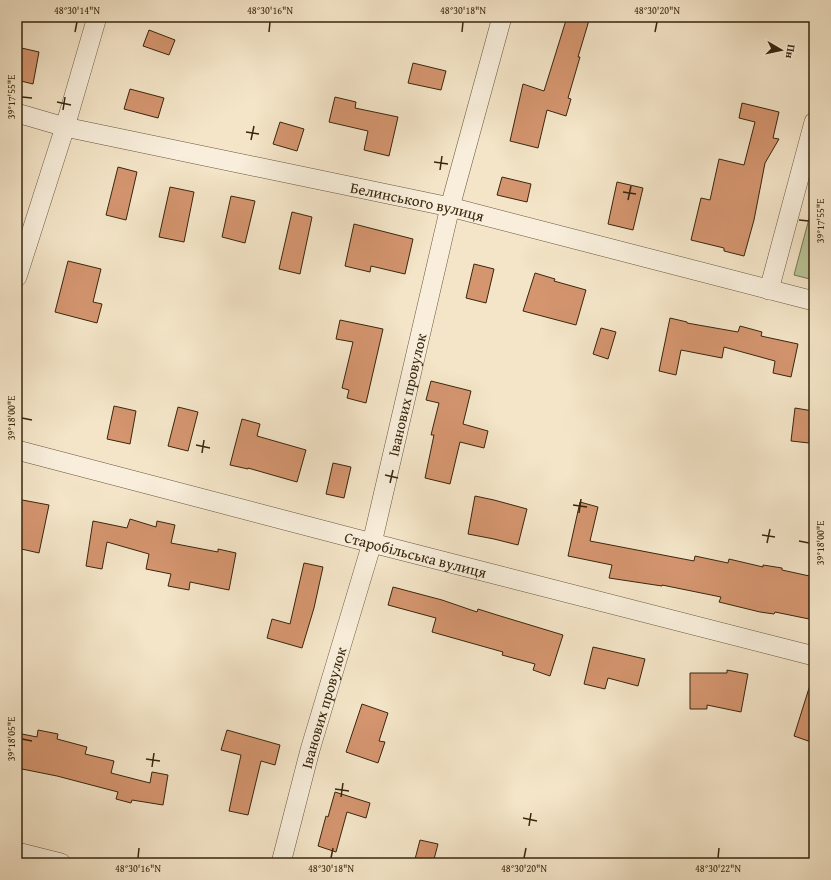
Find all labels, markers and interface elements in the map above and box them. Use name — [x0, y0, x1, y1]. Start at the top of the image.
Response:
text: 48°30'14"N — [54, 3, 100, 18]
text: 48°30'16"N — [247, 3, 293, 18]
text: 48°30'18"N — [440, 3, 486, 18]
text: 48°30'20"N — [634, 3, 680, 18]
north arrow — [761, 30, 801, 70]
text: Пн — [782, 43, 800, 60]
text: 39°17'55"E — [4, 75, 19, 119]
street label: Белинського вулиця — [349, 176, 487, 226]
text: 39°17'55"E — [813, 199, 828, 243]
street label: Іванових провулок — [382, 331, 431, 458]
text: 39°18'00"E — [4, 396, 19, 440]
text: 39°18'00"E — [813, 521, 828, 565]
street label: Старобільська вулиця — [342, 526, 489, 582]
street label: Іванових провулок — [295, 644, 351, 771]
text: 39°18'05"E — [4, 717, 19, 761]
text: 48°30'16"N — [115, 861, 161, 876]
text: 48°30'18"N — [308, 861, 354, 876]
text: 48°30'20"N — [501, 861, 547, 876]
text: 48°30'22"N — [695, 861, 741, 876]

